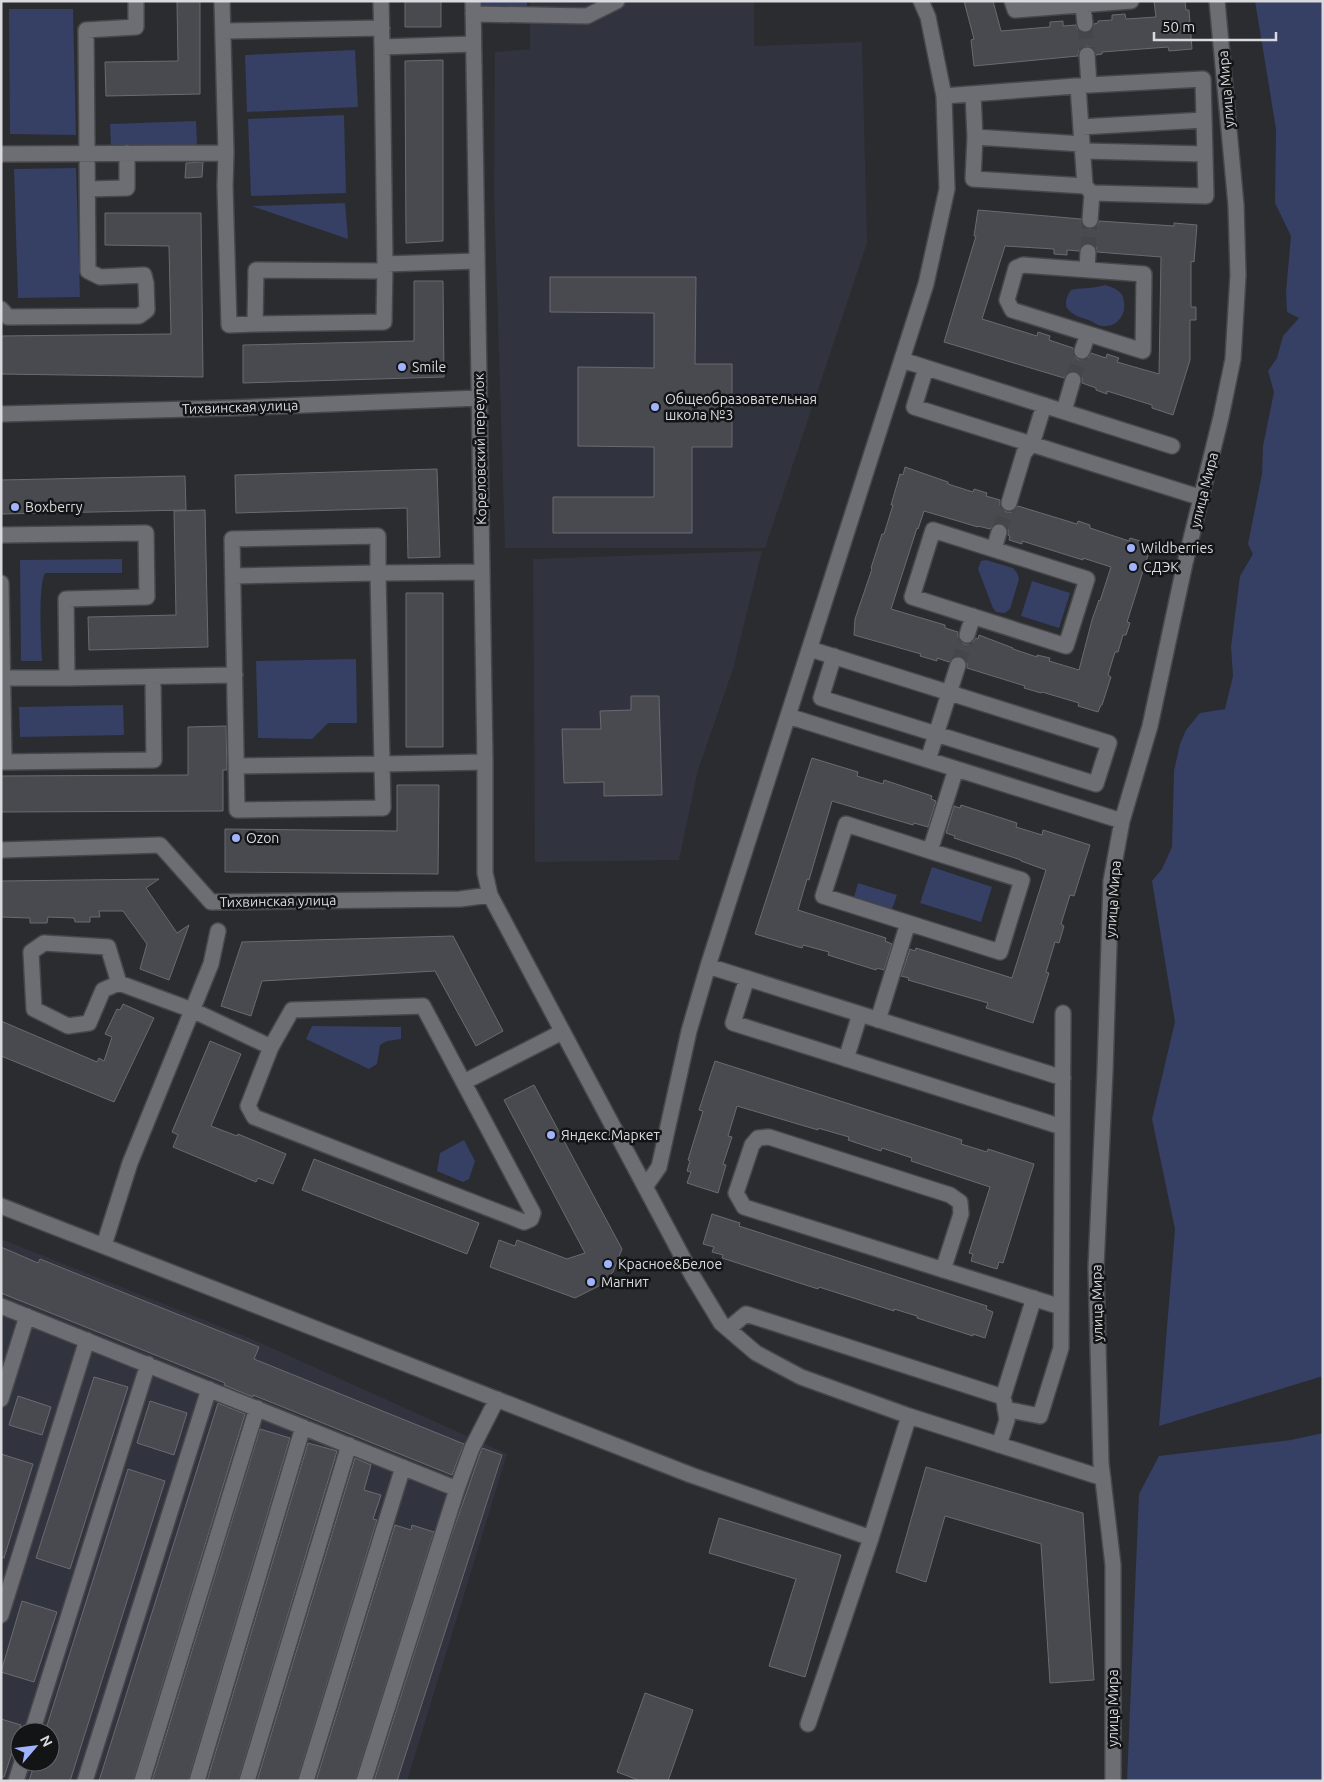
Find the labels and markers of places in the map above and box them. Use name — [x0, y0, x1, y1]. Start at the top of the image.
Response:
place label: Smile — [412, 359, 446, 375]
marker: Smile — [396, 361, 408, 373]
place label: Общеобразовательная школа №3 — [665, 391, 817, 423]
marker: Общеобразовательная школа №3 — [649, 401, 661, 413]
place label: Boxberry — [25, 499, 83, 515]
marker: Boxberry — [9, 501, 21, 513]
place label: Wildberries — [1141, 540, 1213, 556]
marker: Wildberries — [1125, 542, 1137, 554]
place label: СДЭК — [1143, 559, 1179, 575]
marker: СДЭК — [1127, 561, 1139, 573]
place label: Ozon — [246, 830, 279, 846]
marker: Ozon — [230, 832, 242, 844]
place label: Яндекс.Маркет — [561, 1127, 660, 1143]
marker: Яндекс.Маркет — [545, 1129, 557, 1141]
place label: Красное&Белое — [618, 1256, 722, 1272]
marker: Красное&Белое — [602, 1258, 614, 1270]
place label: Магнит — [601, 1274, 649, 1290]
marker: Магнит — [585, 1276, 597, 1288]

